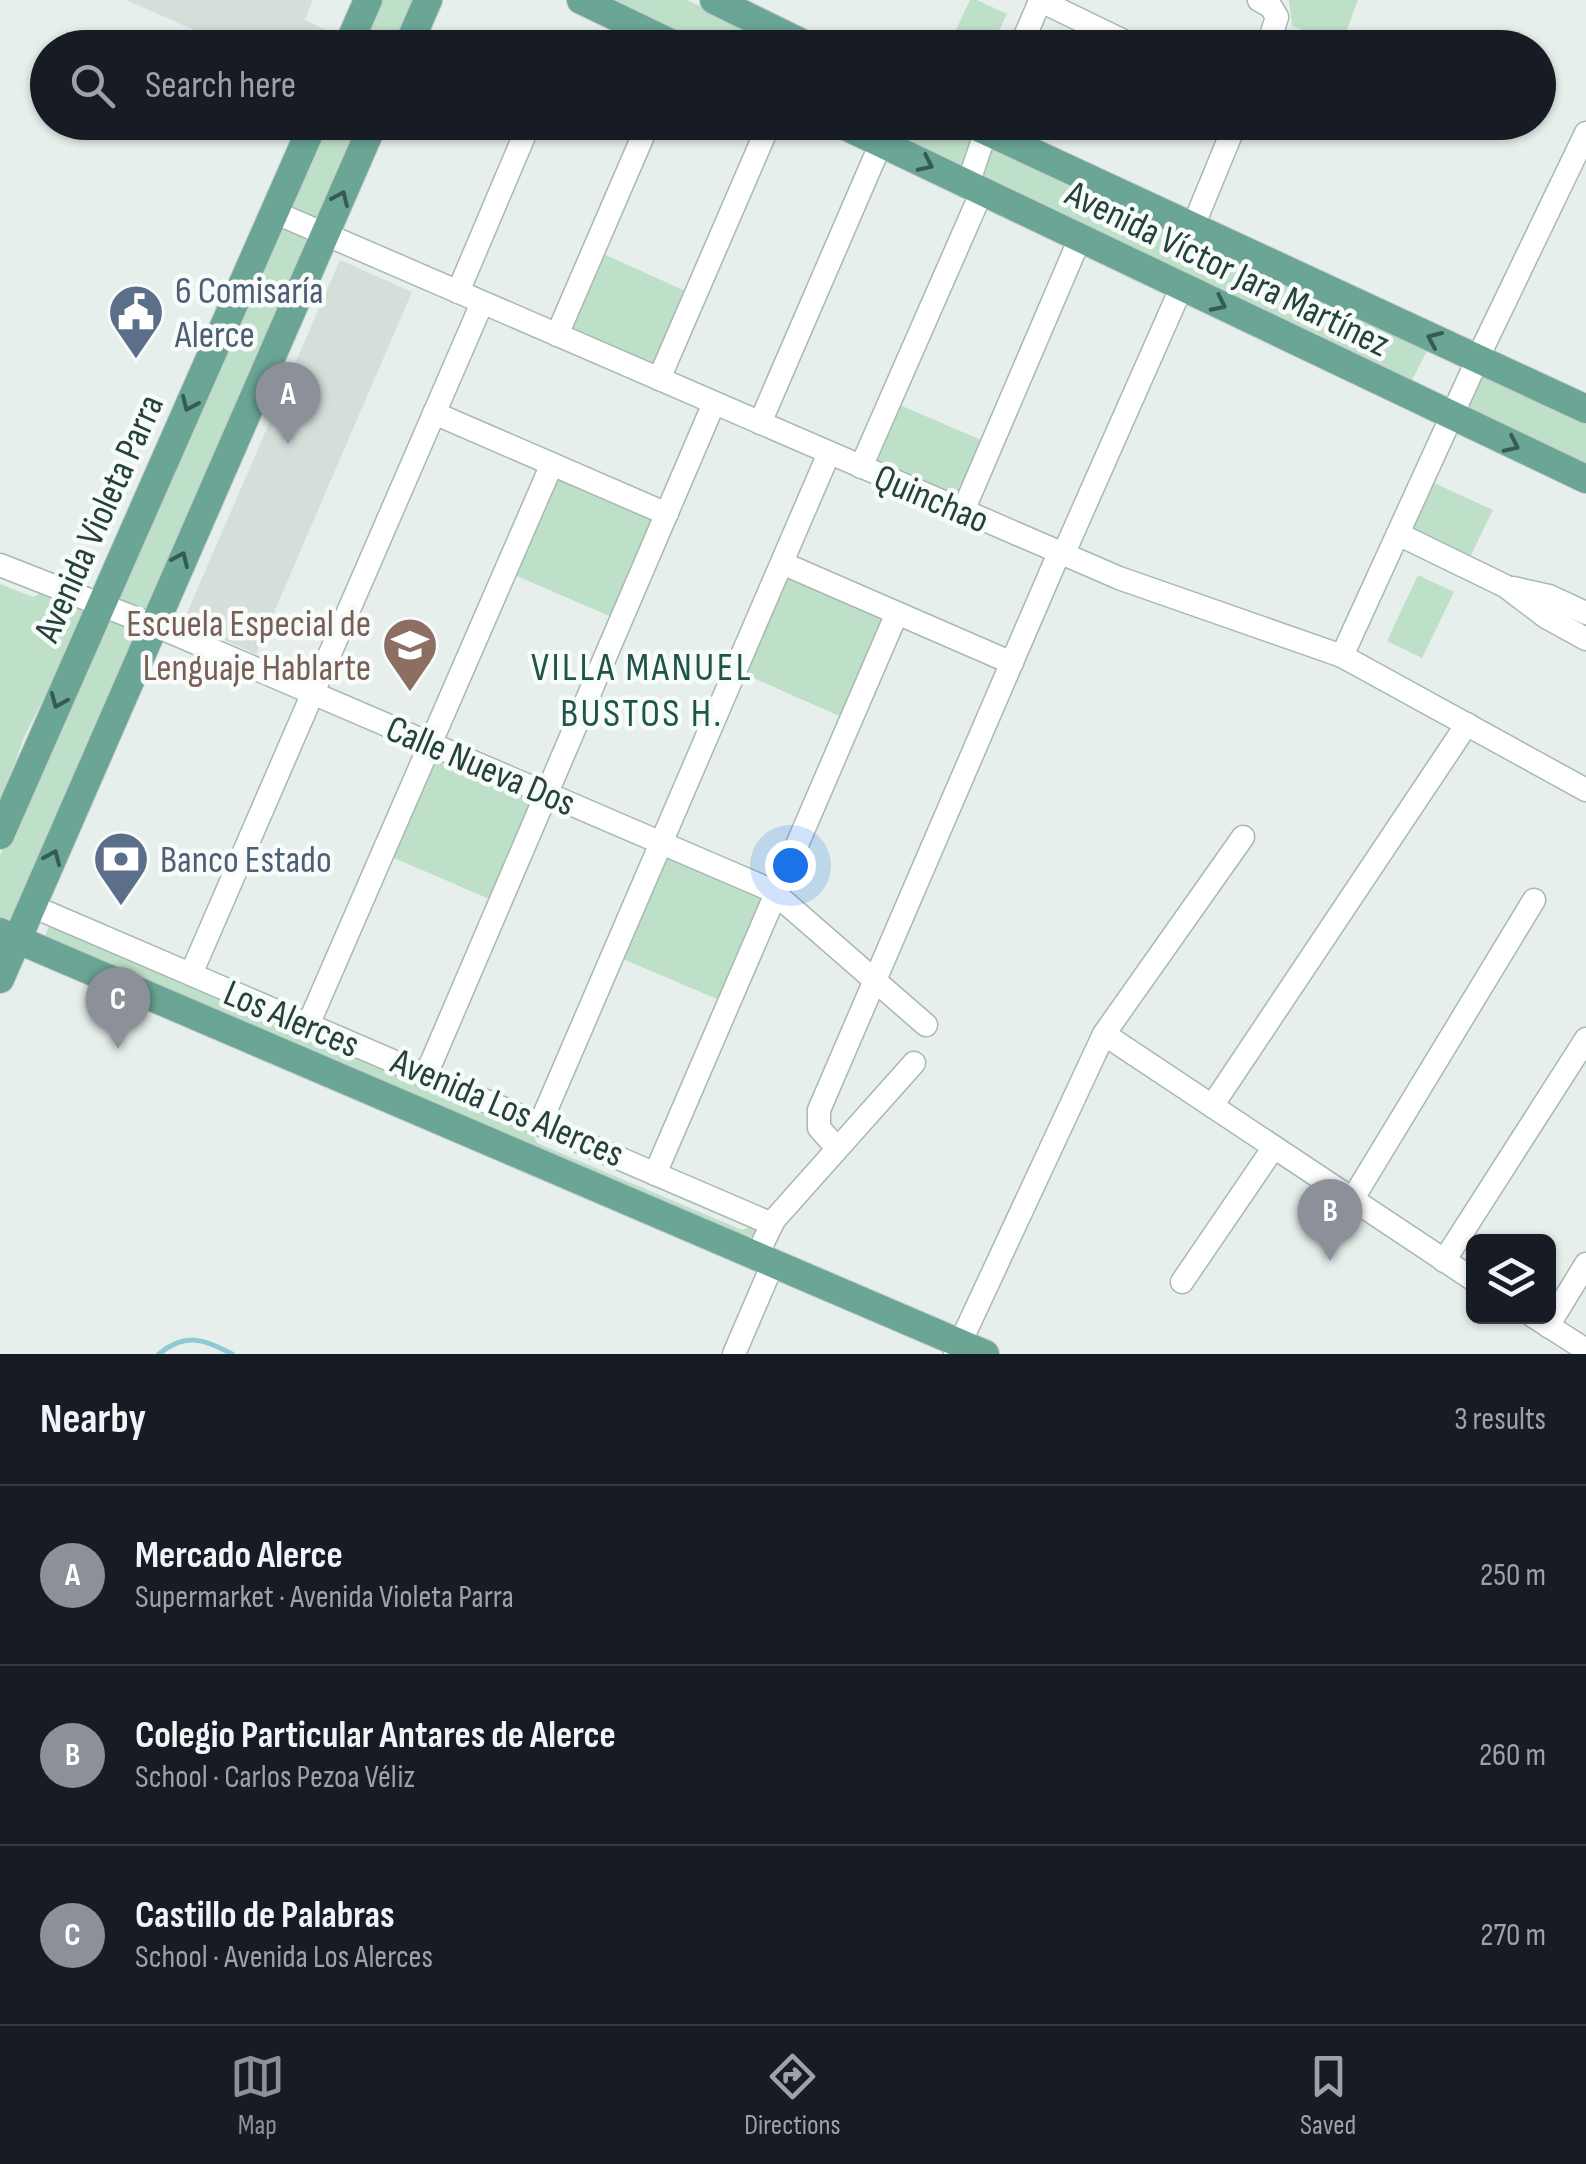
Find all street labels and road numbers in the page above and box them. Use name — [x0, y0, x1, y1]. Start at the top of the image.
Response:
street label: Avenida Víctor Jara Martínez — [1057, 171, 1396, 367]
street label: Avenida Violeta Parra — [24, 388, 174, 650]
street label: Quinchao — [867, 455, 995, 544]
street label: Calle Nueva Dos — [379, 706, 582, 826]
street label: Los Alerces — [217, 971, 366, 1068]
street label: Avenida Los Alerces — [384, 1039, 630, 1178]

